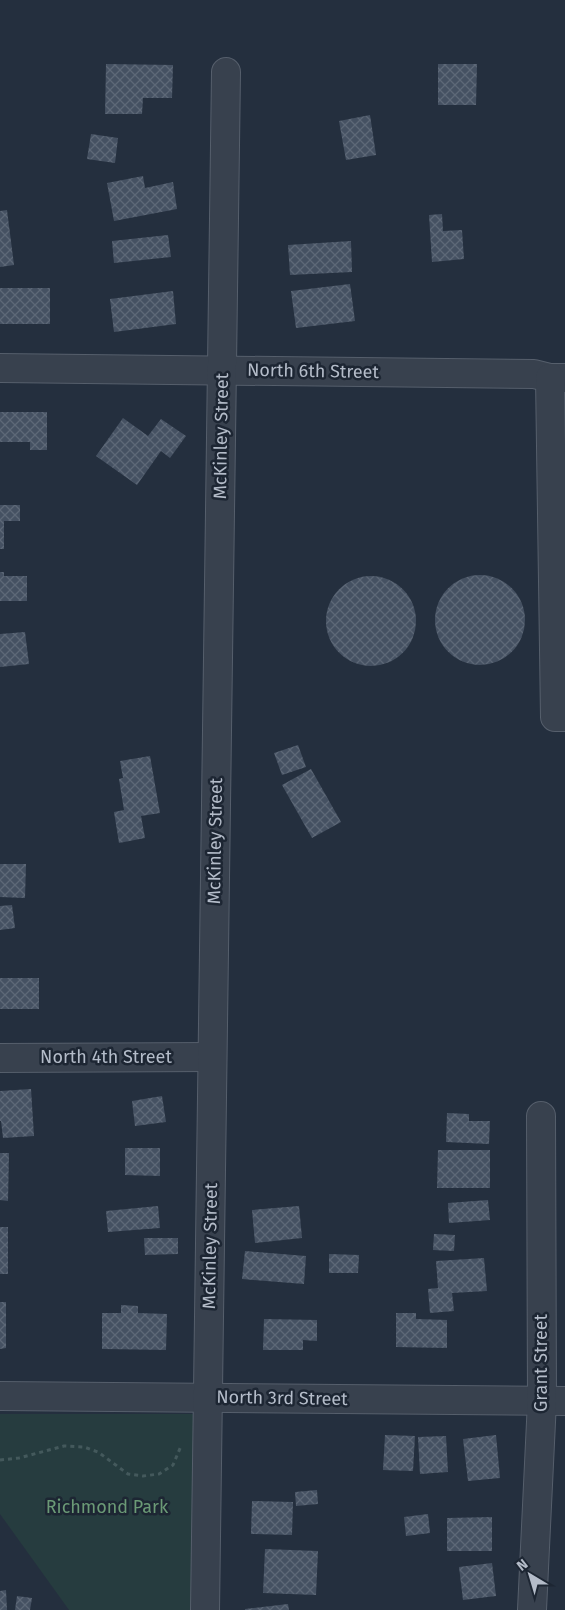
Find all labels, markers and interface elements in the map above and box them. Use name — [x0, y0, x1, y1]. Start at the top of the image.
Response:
street label: North 6th Street — [247, 359, 380, 383]
street label: McKinley Street — [209, 372, 233, 499]
street label: McKinley Street — [203, 777, 227, 904]
street label: North 4th Street — [40, 1046, 172, 1068]
street label: McKinley Street — [198, 1182, 222, 1309]
street label: Grant Street — [530, 1313, 552, 1412]
street label: North 3rd Street — [216, 1386, 348, 1410]
park label: Richmond Park — [46, 1496, 169, 1518]
north arrow — [505, 1550, 555, 1600]
text: N — [513, 1556, 531, 1575]

